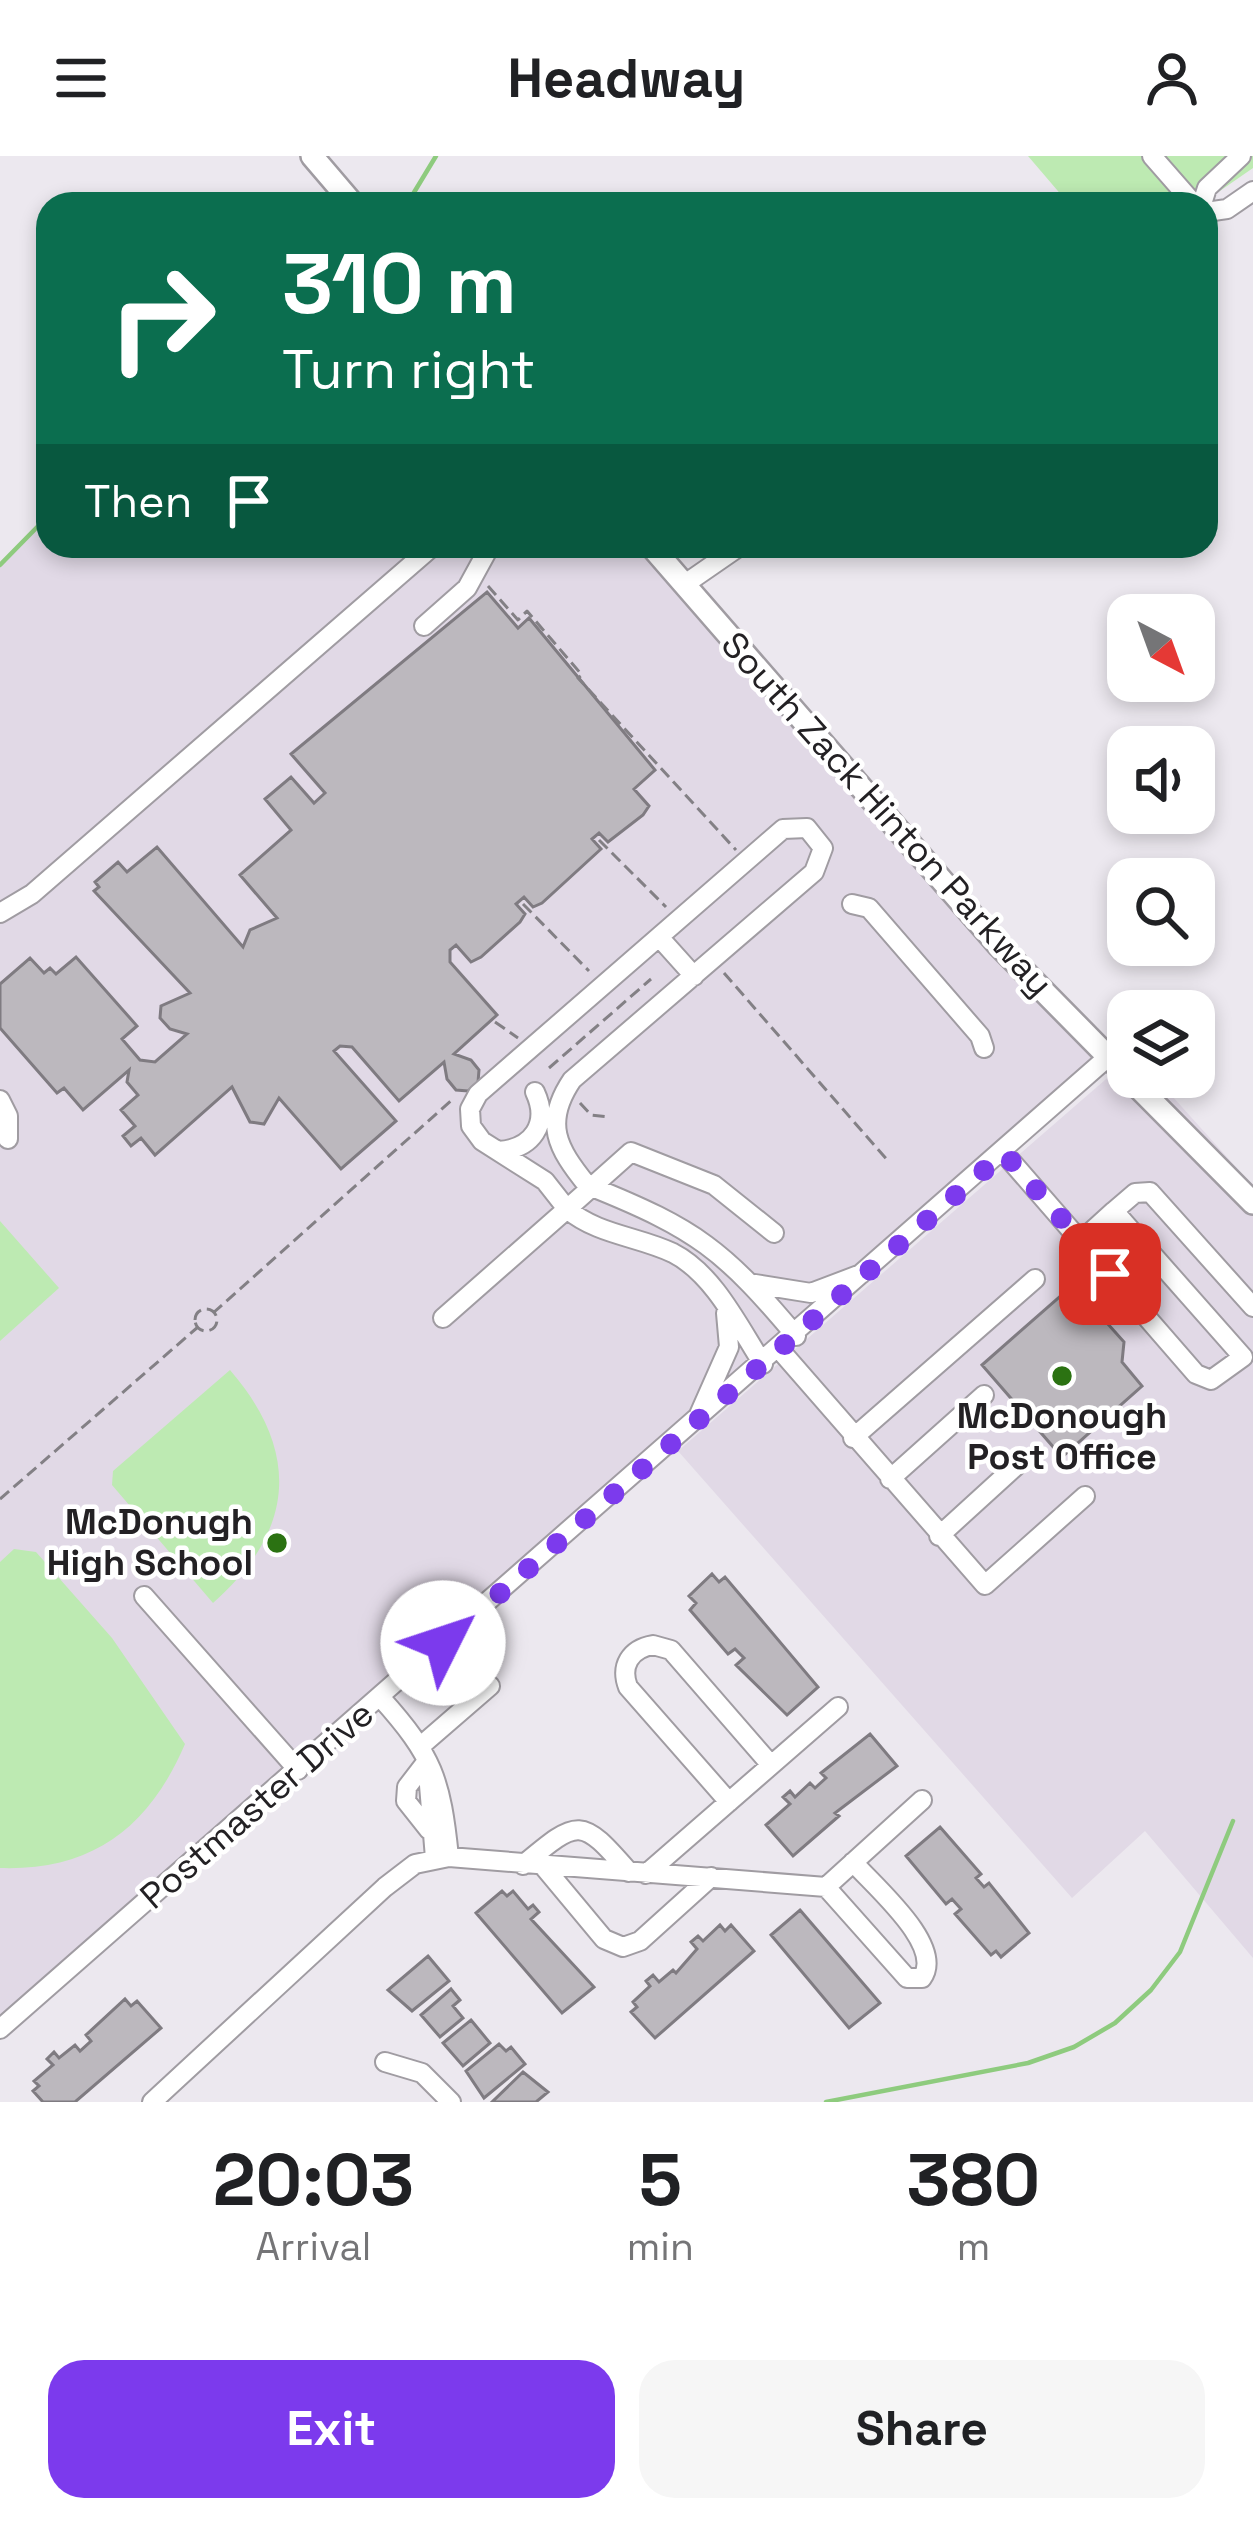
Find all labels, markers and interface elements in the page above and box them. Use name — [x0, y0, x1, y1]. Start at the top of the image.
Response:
text: Headway — [508, 44, 745, 113]
icon: menu — [48, 45, 114, 111]
icon: person — [1139, 45, 1205, 111]
text: 310 m — [282, 230, 517, 338]
icon: right — [84, 240, 240, 396]
text: Turn right — [282, 335, 535, 404]
icon: arrive — [216, 468, 282, 534]
text: Then — [84, 473, 192, 530]
north arrow — [1107, 594, 1215, 702]
map controls — [1107, 594, 1215, 1098]
street label: South Zack Hinton Parkway — [711, 622, 1063, 1006]
button: sound — [1107, 726, 1215, 834]
button: search — [1107, 858, 1215, 966]
button: layers — [1107, 990, 1215, 1098]
pin — [1059, 1223, 1161, 1325]
icon: arrive — [1077, 1241, 1143, 1307]
marker: McDonough Post Office — [1049, 1363, 1075, 1389]
place label: McDonough Post Office — [957, 1393, 1167, 1480]
place label: McDonugh High School — [47, 1499, 253, 1586]
marker: McDonugh High School — [264, 1530, 290, 1556]
position arrow — [380, 1580, 506, 1706]
street label: Postmaster Drive — [131, 1691, 383, 1919]
text: 20:03 — [213, 2134, 414, 2226]
text: 5 — [639, 2134, 682, 2226]
text: 380 — [907, 2134, 1040, 2226]
text: Arrival — [255, 2222, 371, 2271]
text: min — [627, 2222, 694, 2271]
text: m — [957, 2222, 990, 2271]
button: Exit — [48, 2360, 615, 2498]
button: Share — [639, 2360, 1205, 2498]

